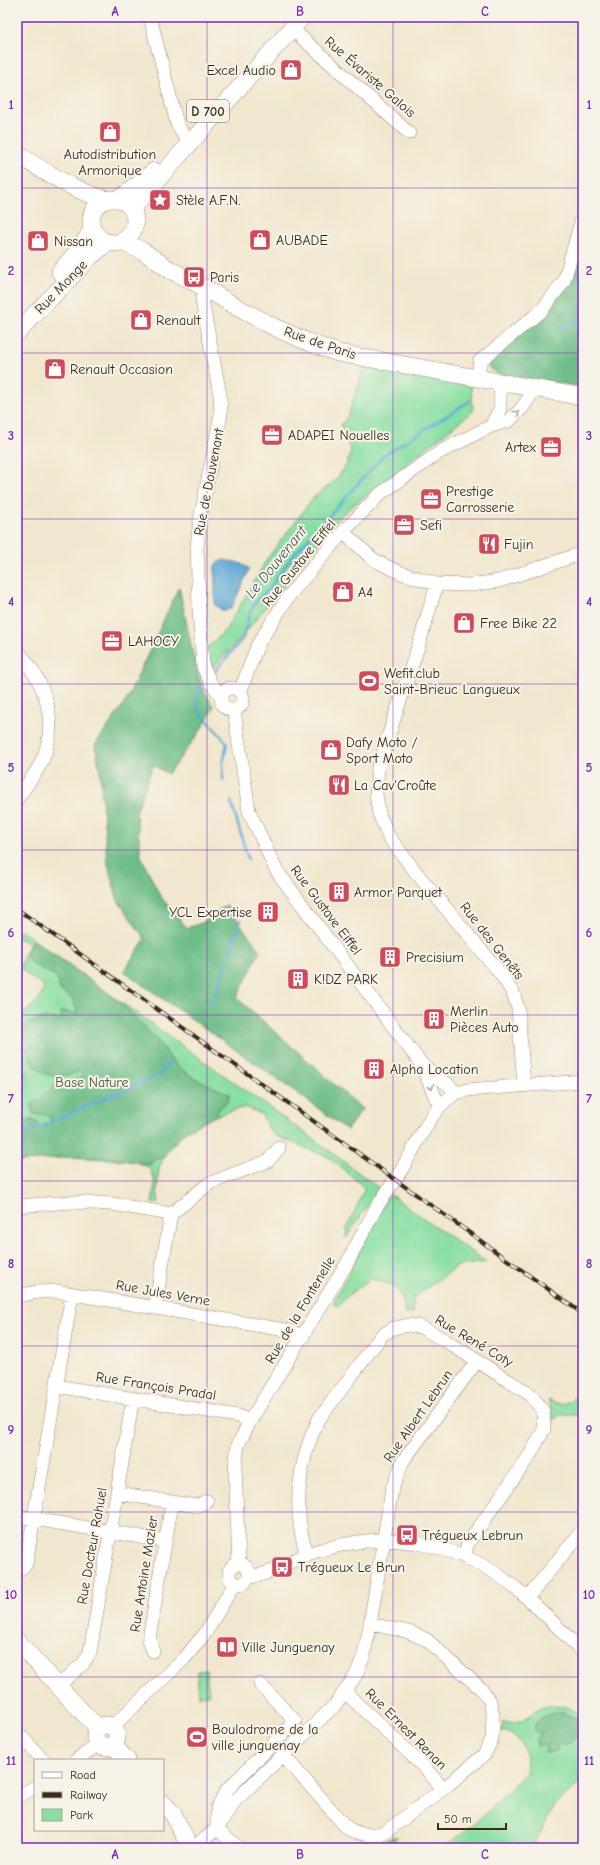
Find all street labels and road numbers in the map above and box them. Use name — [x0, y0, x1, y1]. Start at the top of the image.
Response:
street label: Rue Évariste Galois — [321, 33, 419, 121]
road number: D 700 — [187, 100, 229, 122]
street label: Rue Monge — [31, 256, 91, 318]
street label: Rue de Paris — [282, 323, 359, 363]
street label: Rue de Douvenant — [190, 426, 228, 537]
street label: Rue Gustave Eiffel — [259, 516, 339, 610]
street label: Rue Gustave Eiffel — [287, 862, 365, 958]
street label: Rue des Genêts — [456, 899, 528, 983]
street label: Rue de la Fontenelle — [261, 1253, 339, 1367]
street label: Rue Jules Verne — [115, 1276, 211, 1310]
street label: Rue René Coty — [432, 1311, 517, 1371]
street label: Rue Albert Lebrun — [380, 1367, 456, 1465]
street label: Rue François Pradal — [95, 1368, 217, 1404]
street label: Rue Docteur Rahuel — [73, 1486, 111, 1606]
street label: Rue Antoine Mazier — [126, 1514, 162, 1633]
street label: Rue Ernest Renan — [362, 1685, 450, 1773]

